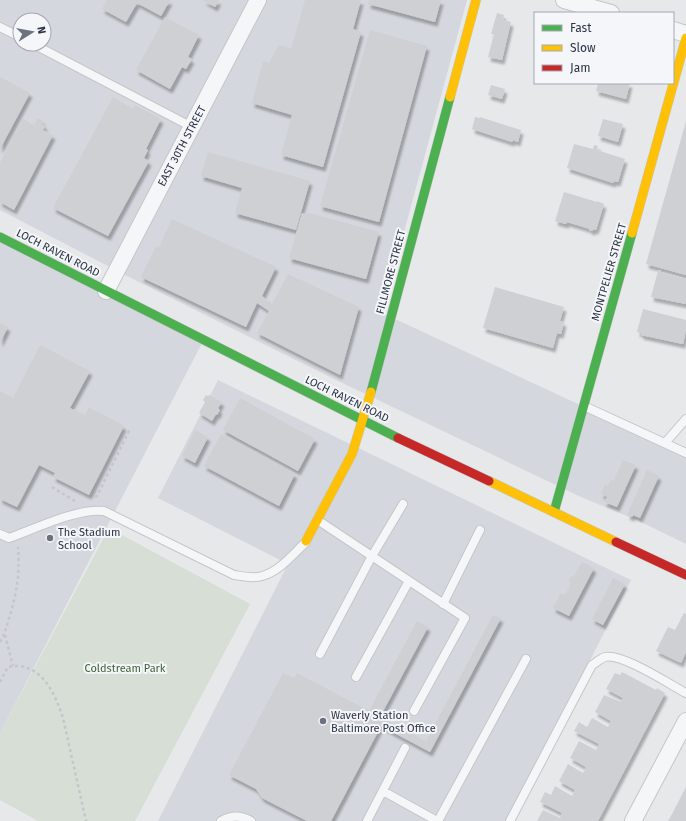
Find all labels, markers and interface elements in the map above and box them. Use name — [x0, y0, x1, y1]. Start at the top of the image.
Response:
north arrow — [12, 12, 52, 52]
legend — [534, 12, 674, 84]
text: Fast — [570, 21, 592, 35]
text: N — [34, 25, 48, 35]
text: Slow — [570, 41, 596, 55]
text: Jam — [570, 61, 590, 75]
street label: EAST 30TH STREET — [155, 103, 209, 189]
street label: MONTPELIER STREET — [589, 221, 629, 322]
street label: LOCH RAVEN ROAD — [14, 226, 102, 280]
street label: FILLMORE STREET — [374, 228, 409, 315]
street label: LOCH RAVEN ROAD — [303, 373, 391, 425]
place label: The Stadium School — [58, 526, 120, 552]
marker: The Stadium School — [45, 533, 55, 543]
park label: Coldstream Park — [85, 662, 166, 675]
place label: Waverly Station Baltimore Post Office — [331, 709, 436, 735]
marker: Waverly Station Baltimore Post Office — [318, 716, 328, 726]

